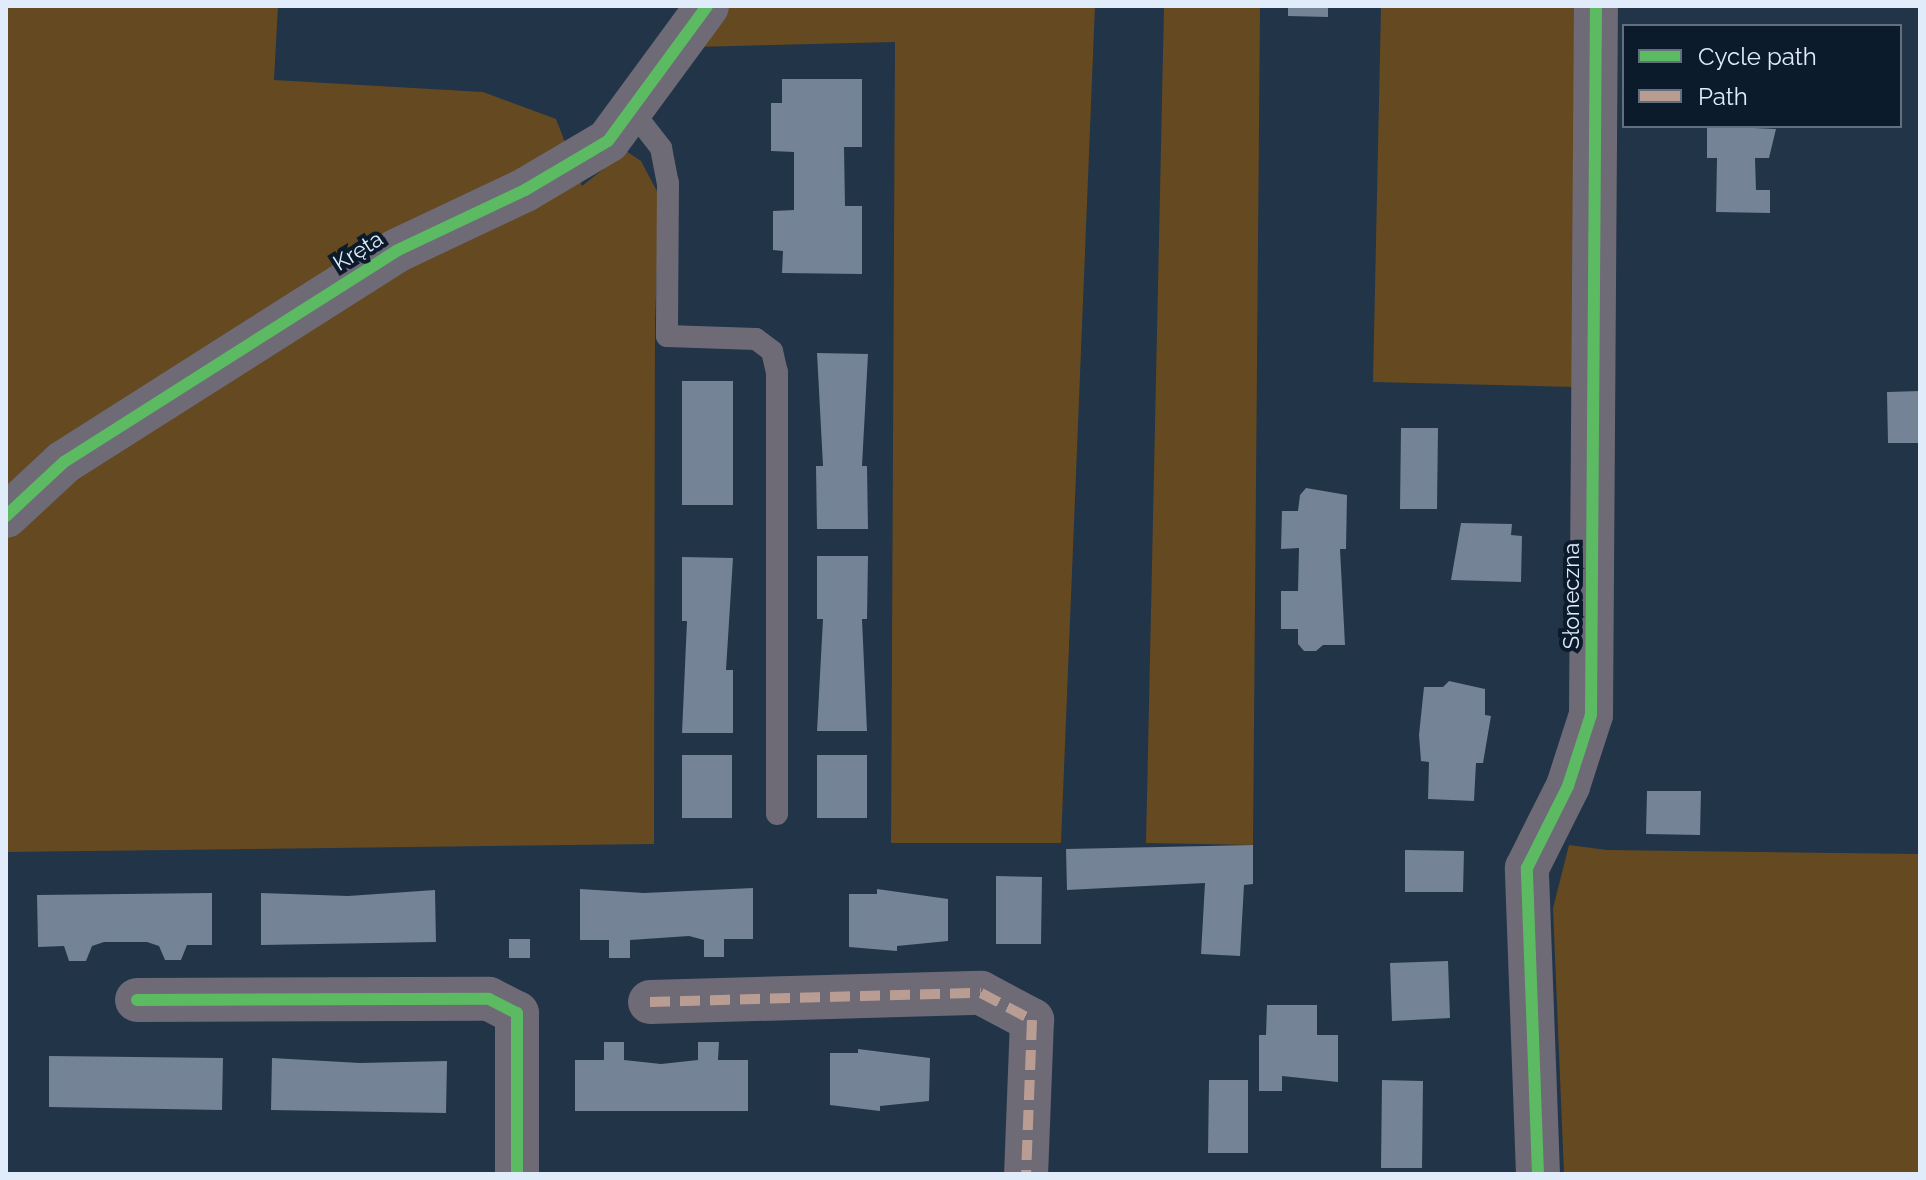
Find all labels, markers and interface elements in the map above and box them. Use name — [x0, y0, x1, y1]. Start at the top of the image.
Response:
legend — [1622, 24, 1902, 128]
text: Cycle path — [1698, 42, 1817, 71]
text: Path — [1698, 82, 1748, 111]
street label: Kręta — [328, 226, 388, 276]
street label: Słoneczna — [1559, 543, 1585, 649]

